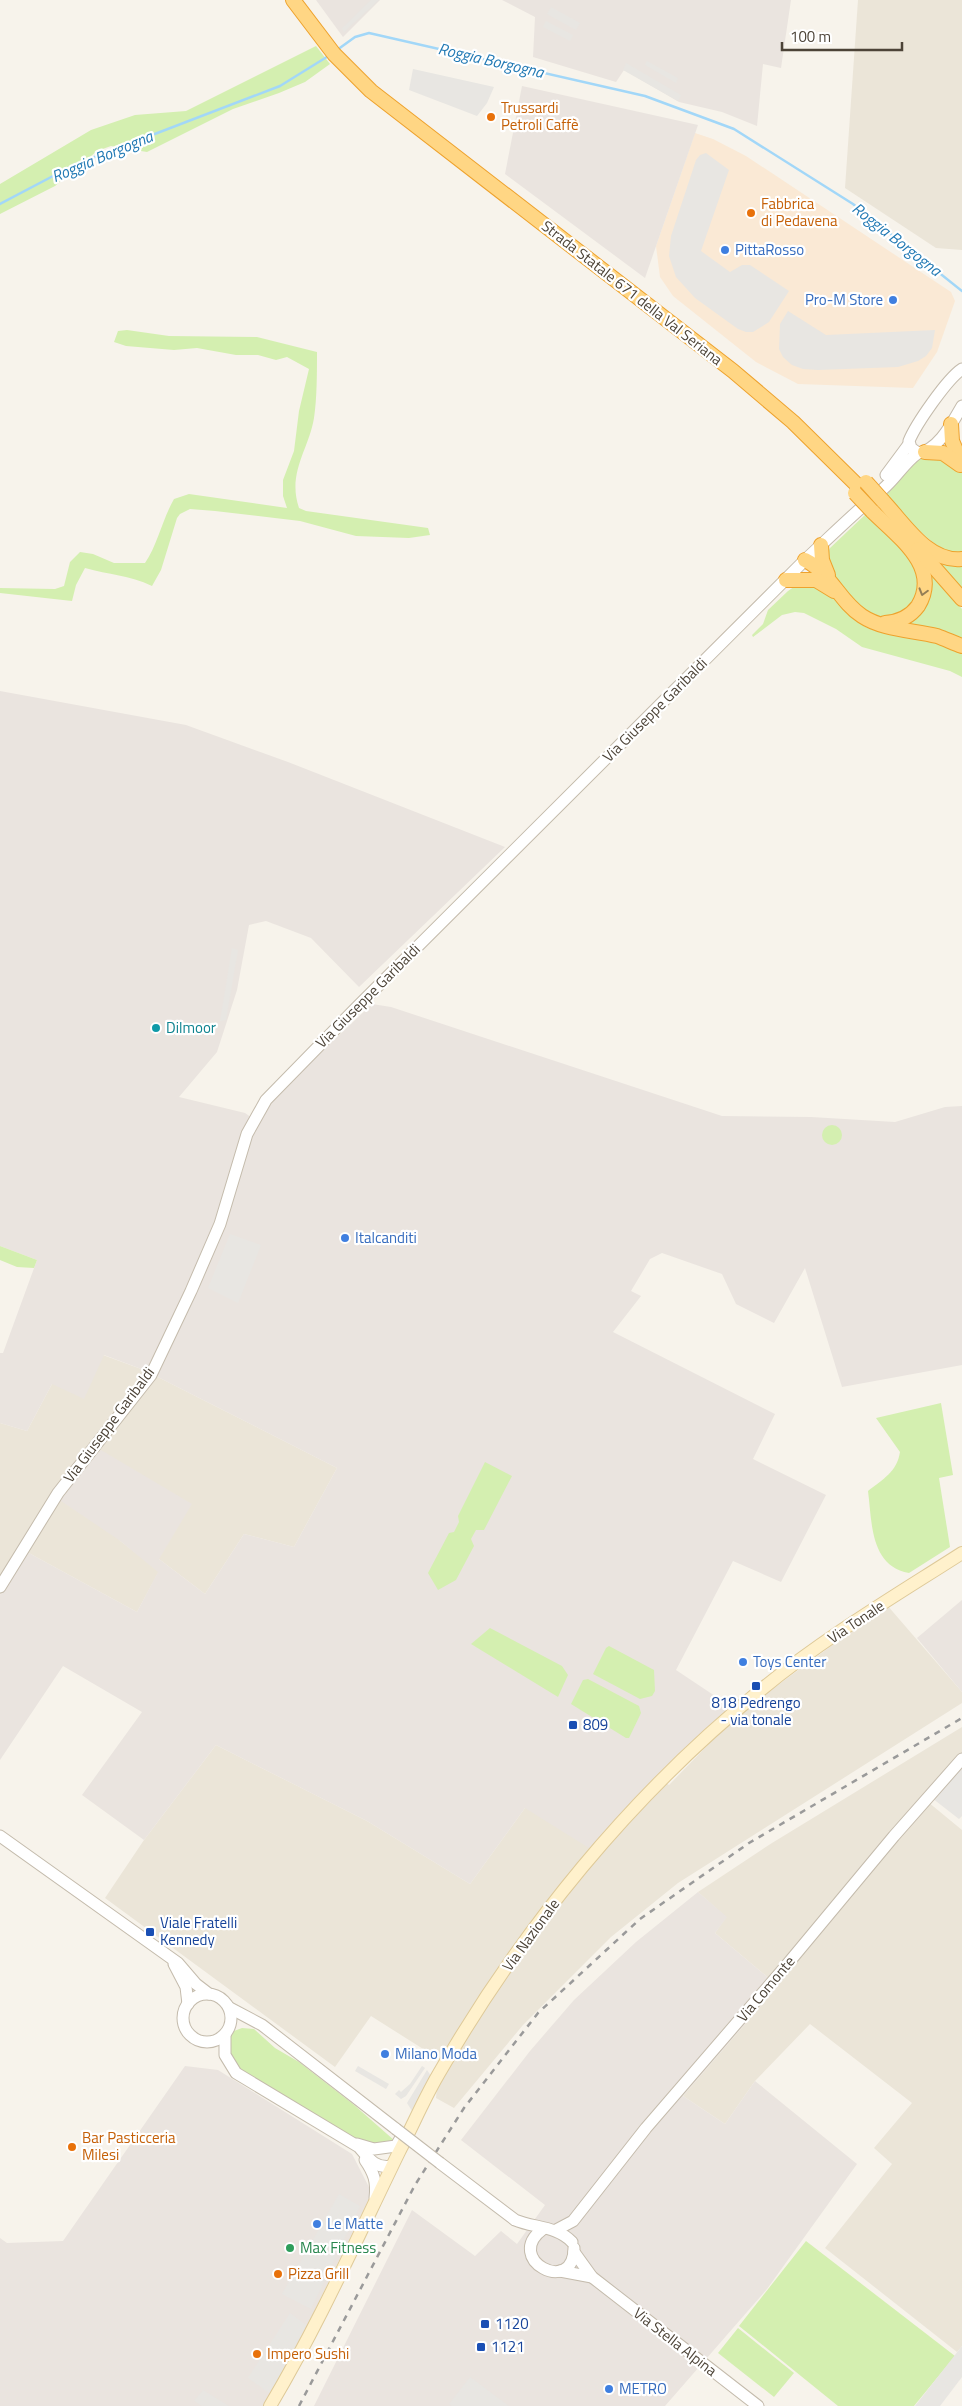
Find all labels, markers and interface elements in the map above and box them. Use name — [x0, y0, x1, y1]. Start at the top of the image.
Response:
scale bar — [782, 20, 902, 52]
text: 100 m — [790, 25, 831, 48]
water label: Roggia Borgogna — [436, 36, 547, 84]
place label: Trussardi Petroli Caffè — [501, 96, 579, 136]
marker: Trussardi Petroli Caffè — [485, 111, 497, 123]
water label: Roggia Borgogna — [48, 124, 157, 188]
place label: Fabbrica di Pedavena — [761, 192, 838, 232]
water label: Roggia Borgogna — [847, 196, 948, 282]
marker: Fabbrica di Pedavena — [745, 207, 757, 219]
street label: Strada Statale 671 della Val Seriana — [537, 215, 728, 371]
place label: PittaRosso — [735, 238, 804, 261]
marker: PittaRosso — [719, 244, 731, 256]
place label: Pro-M Store — [805, 288, 883, 311]
marker: Pro-M Store — [887, 294, 899, 306]
one-way arrow — [919, 587, 929, 596]
street label: Via Giuseppe Garibaldi — [597, 652, 712, 767]
street label: Via Giuseppe Garibaldi — [310, 938, 425, 1053]
place label: Dilmoor — [166, 1016, 216, 1039]
marker: Dilmoor — [150, 1022, 162, 1034]
place label: Italcanditi — [355, 1226, 417, 1249]
marker: Italcanditi — [339, 1232, 351, 1244]
street label: Via Giuseppe Garibaldi — [57, 1362, 160, 1487]
street label: Via Tonale — [823, 1594, 889, 1649]
place label: Toys Center — [753, 1650, 826, 1673]
marker: Toys Center — [737, 1656, 749, 1668]
marker: 818 Pedrengo - via tonale — [750, 1680, 762, 1692]
place label: 818 Pedrengo - via tonale — [711, 1691, 801, 1731]
place label: 809 — [583, 1713, 608, 1736]
marker: 809 — [567, 1719, 579, 1731]
street label: Via Nazionale — [496, 1894, 565, 1976]
place label: Viale Fratelli Kennedy — [160, 1911, 237, 1951]
marker: Viale Fratelli Kennedy — [144, 1926, 156, 1938]
street label: Via Comonte — [731, 1951, 800, 2027]
place label: Milano Moda — [395, 2042, 478, 2065]
marker: Milano Moda — [379, 2048, 391, 2060]
place label: Bar Pasticceria Milesi — [82, 2126, 176, 2166]
marker: Bar Pasticceria Milesi — [66, 2141, 78, 2153]
place label: Le Matte — [327, 2212, 383, 2235]
marker: Le Matte — [311, 2218, 323, 2230]
place label: Max Fitness — [300, 2236, 376, 2259]
marker: Max Fitness — [284, 2242, 296, 2254]
place label: Pizza Grill — [288, 2262, 349, 2285]
marker: Pizza Grill — [272, 2268, 284, 2280]
street label: Via Stella Alpina — [629, 2302, 722, 2382]
place label: 1120 — [495, 2312, 529, 2335]
marker: 1120 — [479, 2318, 491, 2330]
place label: 1121 — [491, 2335, 525, 2358]
marker: 1121 — [475, 2341, 487, 2353]
place label: Impero Sushi — [267, 2342, 349, 2365]
marker: Impero Sushi — [251, 2348, 263, 2360]
place label: METRO — [619, 2377, 667, 2400]
marker: METRO — [603, 2383, 615, 2395]

